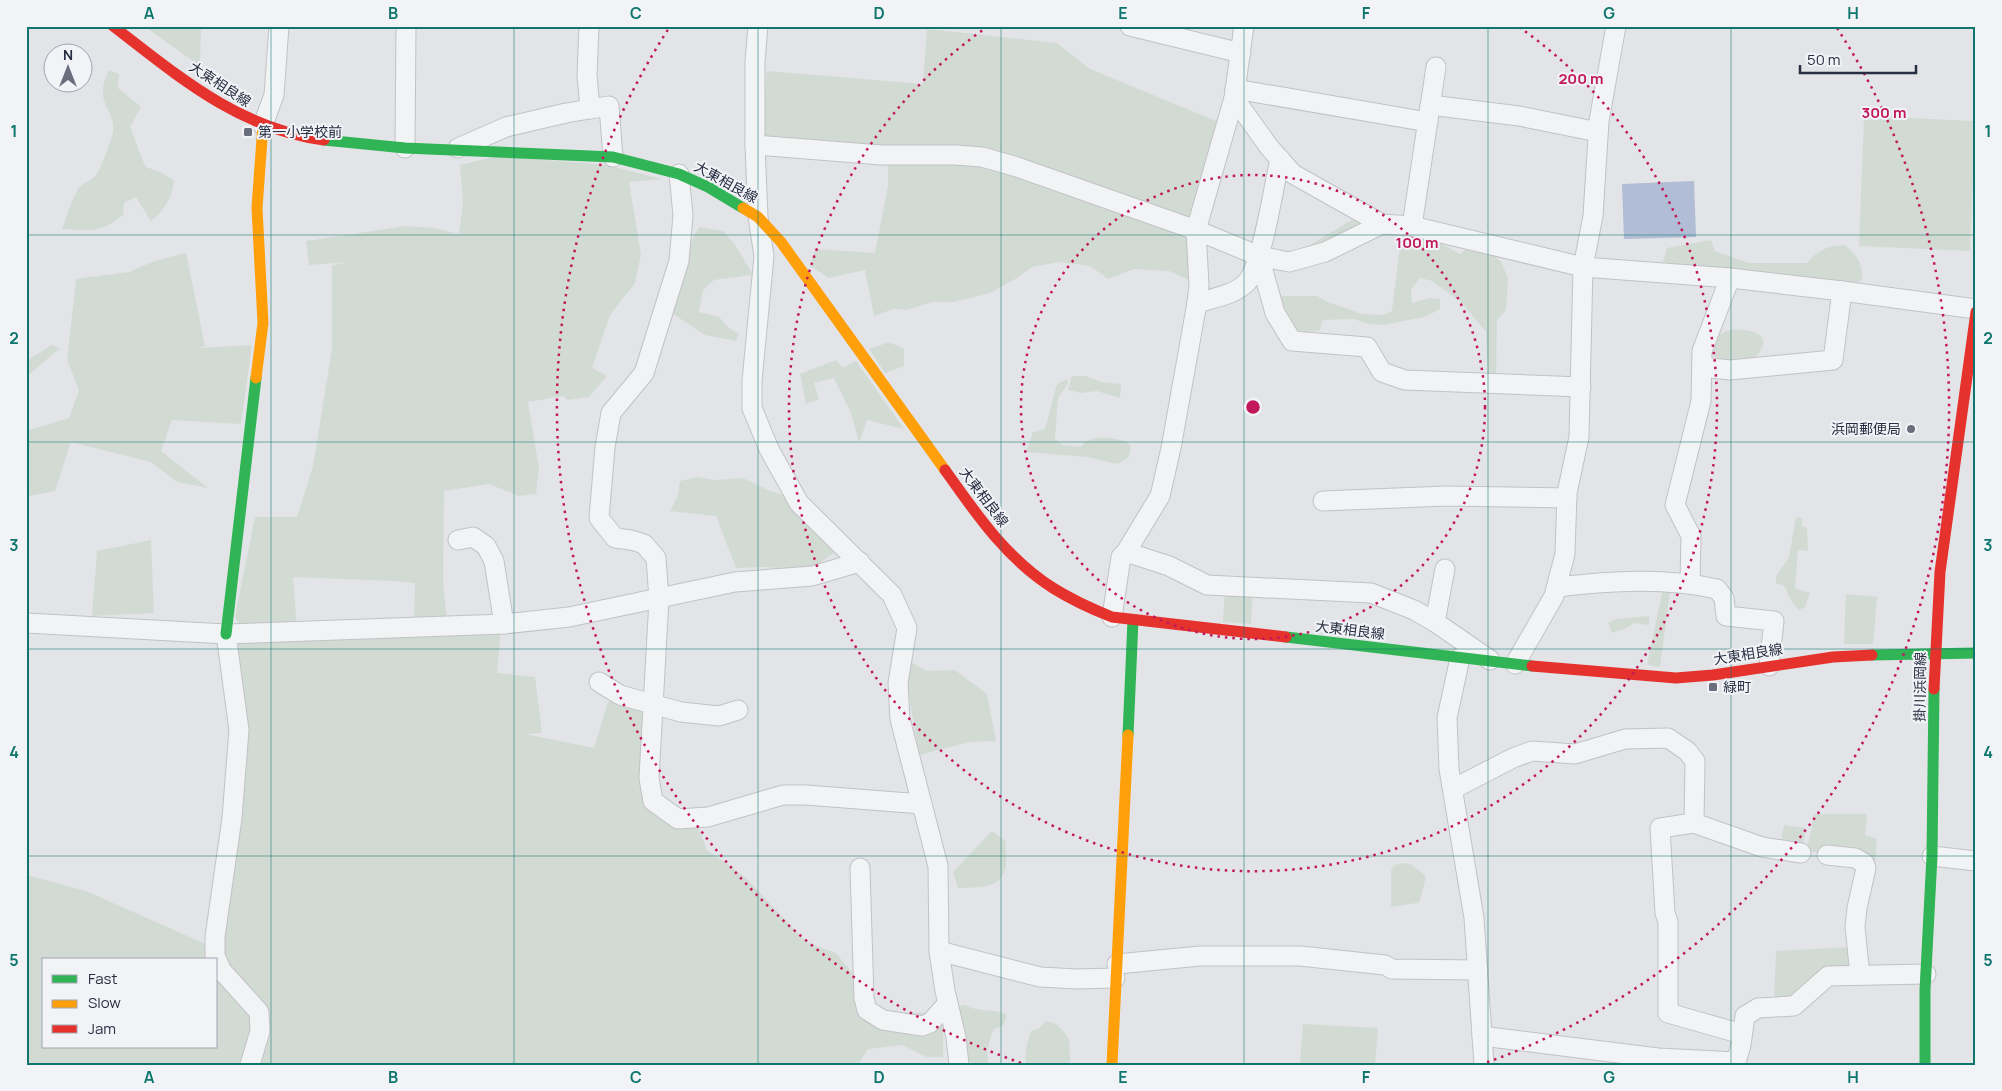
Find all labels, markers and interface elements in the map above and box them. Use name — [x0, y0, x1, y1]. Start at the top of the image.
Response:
text: A — [144, 2, 155, 24]
text: B — [388, 2, 398, 24]
text: C — [630, 2, 642, 24]
text: D — [873, 2, 885, 24]
text: E — [1118, 2, 1128, 24]
text: F — [1362, 2, 1371, 24]
text: G — [1603, 2, 1615, 24]
text: H — [1847, 2, 1859, 24]
north arrow — [42, 42, 92, 92]
scale bar — [1800, 42, 1916, 74]
text: N — [63, 45, 73, 64]
text: 50 m — [1807, 49, 1841, 70]
street label: 大東相良線 — [186, 57, 255, 111]
text: 200 m — [1558, 68, 1604, 89]
text: 300 m — [1862, 102, 1906, 123]
text: 1 — [10, 120, 18, 142]
text: 1 — [1984, 120, 1992, 142]
place label: 第一小学校前 — [258, 122, 342, 141]
marker: 第一小学校前 — [242, 126, 254, 138]
street label: 大東相良線 — [691, 156, 761, 207]
text: 100 m — [1396, 232, 1438, 253]
text: 2 — [9, 327, 19, 349]
text: 2 — [1983, 327, 1993, 349]
centre of rings — [1244, 398, 1262, 416]
place label: 浜岡郵便局 — [1831, 419, 1901, 438]
marker: 浜岡郵便局 — [1905, 423, 1917, 435]
street label: 大東相良線 — [956, 463, 1013, 530]
text: 3 — [9, 534, 19, 556]
text: 3 — [1983, 534, 1993, 556]
street label: 大東相良線 — [1314, 616, 1386, 643]
street label: 大東相良線 — [1712, 639, 1784, 668]
street label: 掛川浜岡線 — [1909, 652, 1930, 722]
place label: 緑町 — [1723, 677, 1751, 696]
marker: 緑町 — [1707, 681, 1719, 693]
text: 4 — [9, 741, 19, 763]
text: 4 — [1983, 741, 1993, 763]
text: 5 — [9, 949, 19, 971]
text: 5 — [1983, 949, 1993, 971]
legend — [42, 958, 218, 1048]
text: Fast — [88, 968, 117, 989]
text: Slow — [88, 992, 121, 1013]
text: Jam — [88, 1018, 116, 1039]
text: A — [144, 1066, 155, 1088]
text: B — [388, 1066, 398, 1088]
text: C — [630, 1066, 642, 1088]
text: D — [873, 1066, 885, 1088]
text: E — [1118, 1066, 1128, 1088]
text: F — [1362, 1066, 1371, 1088]
text: G — [1603, 1066, 1615, 1088]
text: H — [1847, 1066, 1859, 1088]

